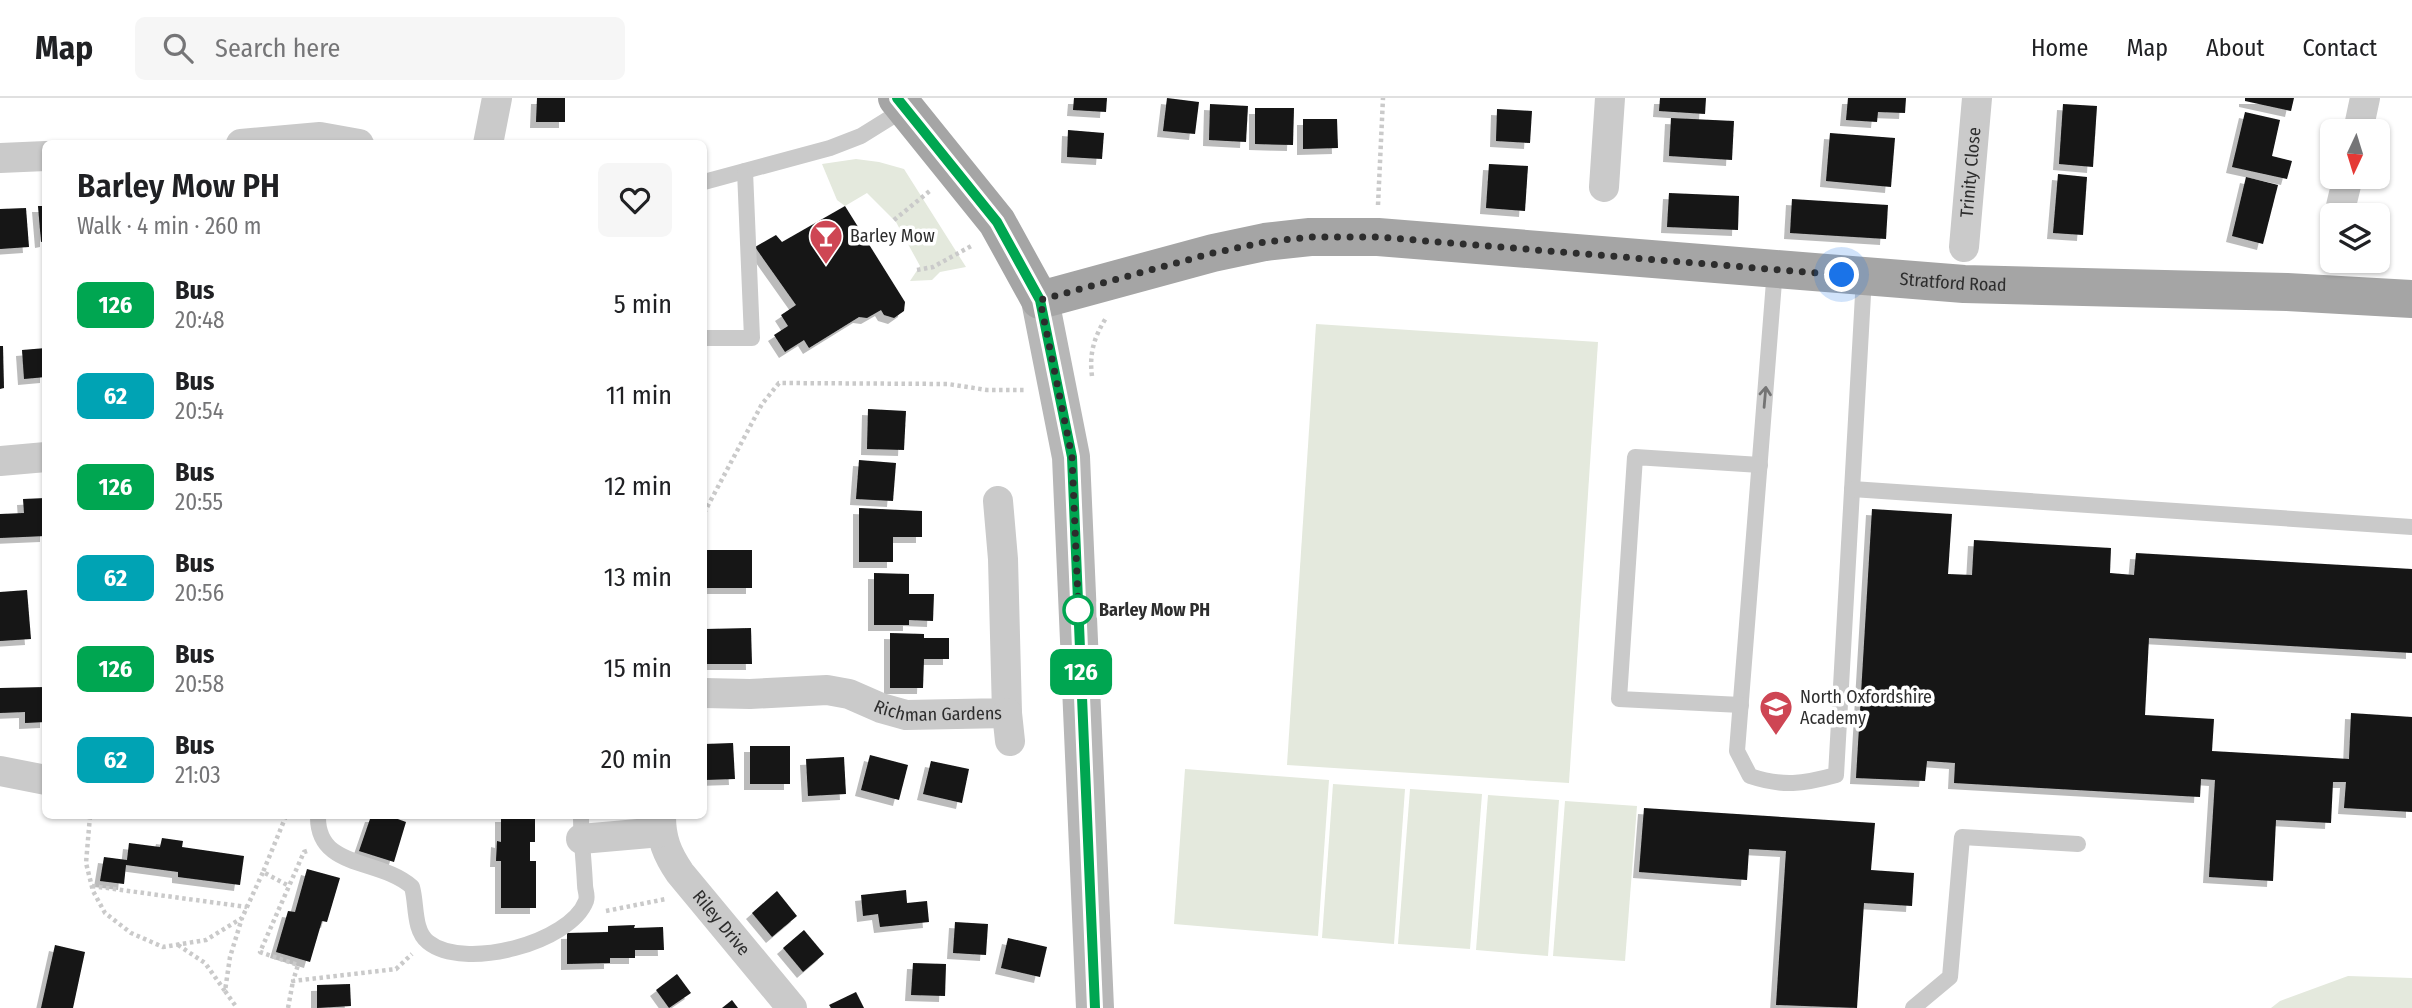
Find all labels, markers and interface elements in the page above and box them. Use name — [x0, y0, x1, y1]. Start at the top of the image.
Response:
search box — [135, 17, 625, 80]
text: Map — [35, 28, 93, 68]
icon: search — [159, 29, 197, 67]
text: Search here — [215, 33, 340, 64]
text: Home — [2031, 34, 2088, 62]
text: Map — [2126, 34, 2168, 62]
text: About — [2206, 34, 2264, 62]
text: Contact — [2302, 34, 2377, 62]
north arrow — [2320, 119, 2390, 189]
map controls — [2320, 119, 2390, 273]
street label: Trinity Close — [1956, 126, 1985, 218]
button: heart — [598, 163, 672, 237]
text: Barley Mow PH — [77, 166, 280, 206]
button: layers — [2320, 203, 2390, 273]
text: Walk · 4 min · 260 m — [77, 212, 262, 240]
bar icon: Barley Mow — [807, 217, 845, 266]
place label: Barley Mow — [850, 225, 935, 247]
your location — [1824, 257, 1859, 292]
street label: Stratford Road — [1899, 268, 2007, 296]
text: Bus — [175, 275, 214, 306]
text: 5 min — [614, 289, 672, 320]
text: 126 — [99, 291, 132, 319]
text: 20:48 — [175, 306, 225, 334]
text: Bus — [175, 366, 214, 397]
text: 11 min — [606, 380, 672, 411]
text: 62 — [104, 382, 127, 410]
one-way arrow — [1759, 386, 1772, 408]
text: 20:54 — [175, 397, 224, 425]
text: Bus — [175, 457, 214, 488]
text: 12 min — [604, 471, 672, 502]
text: 126 — [99, 473, 132, 501]
text: 20:55 — [175, 488, 223, 516]
text: Bus — [175, 548, 214, 579]
text: 13 min — [604, 562, 672, 593]
text: 62 — [104, 564, 127, 592]
text: 20:56 — [175, 579, 224, 607]
marker: Barley Mow PH — [1063, 595, 1093, 625]
place label: Barley Mow PH — [1099, 599, 1210, 621]
text: Bus — [175, 639, 214, 670]
line badge: 126 — [1041, 649, 1121, 695]
text: 15 min — [604, 653, 672, 684]
text: 126 — [99, 655, 132, 683]
text: 126 — [1064, 658, 1098, 686]
text: 20:58 — [175, 670, 224, 698]
place label: North Oxfordshire Academy — [1800, 686, 1932, 729]
school or university icon: North Oxfordshire Academy — [1757, 688, 1795, 737]
street label: Richman Gardens — [870, 695, 1002, 726]
text: Bus — [175, 730, 214, 761]
text: 20 min — [601, 744, 672, 775]
text: 62 — [104, 746, 127, 774]
text: 21:03 — [175, 761, 221, 789]
street label: Riley Drive — [688, 886, 755, 960]

